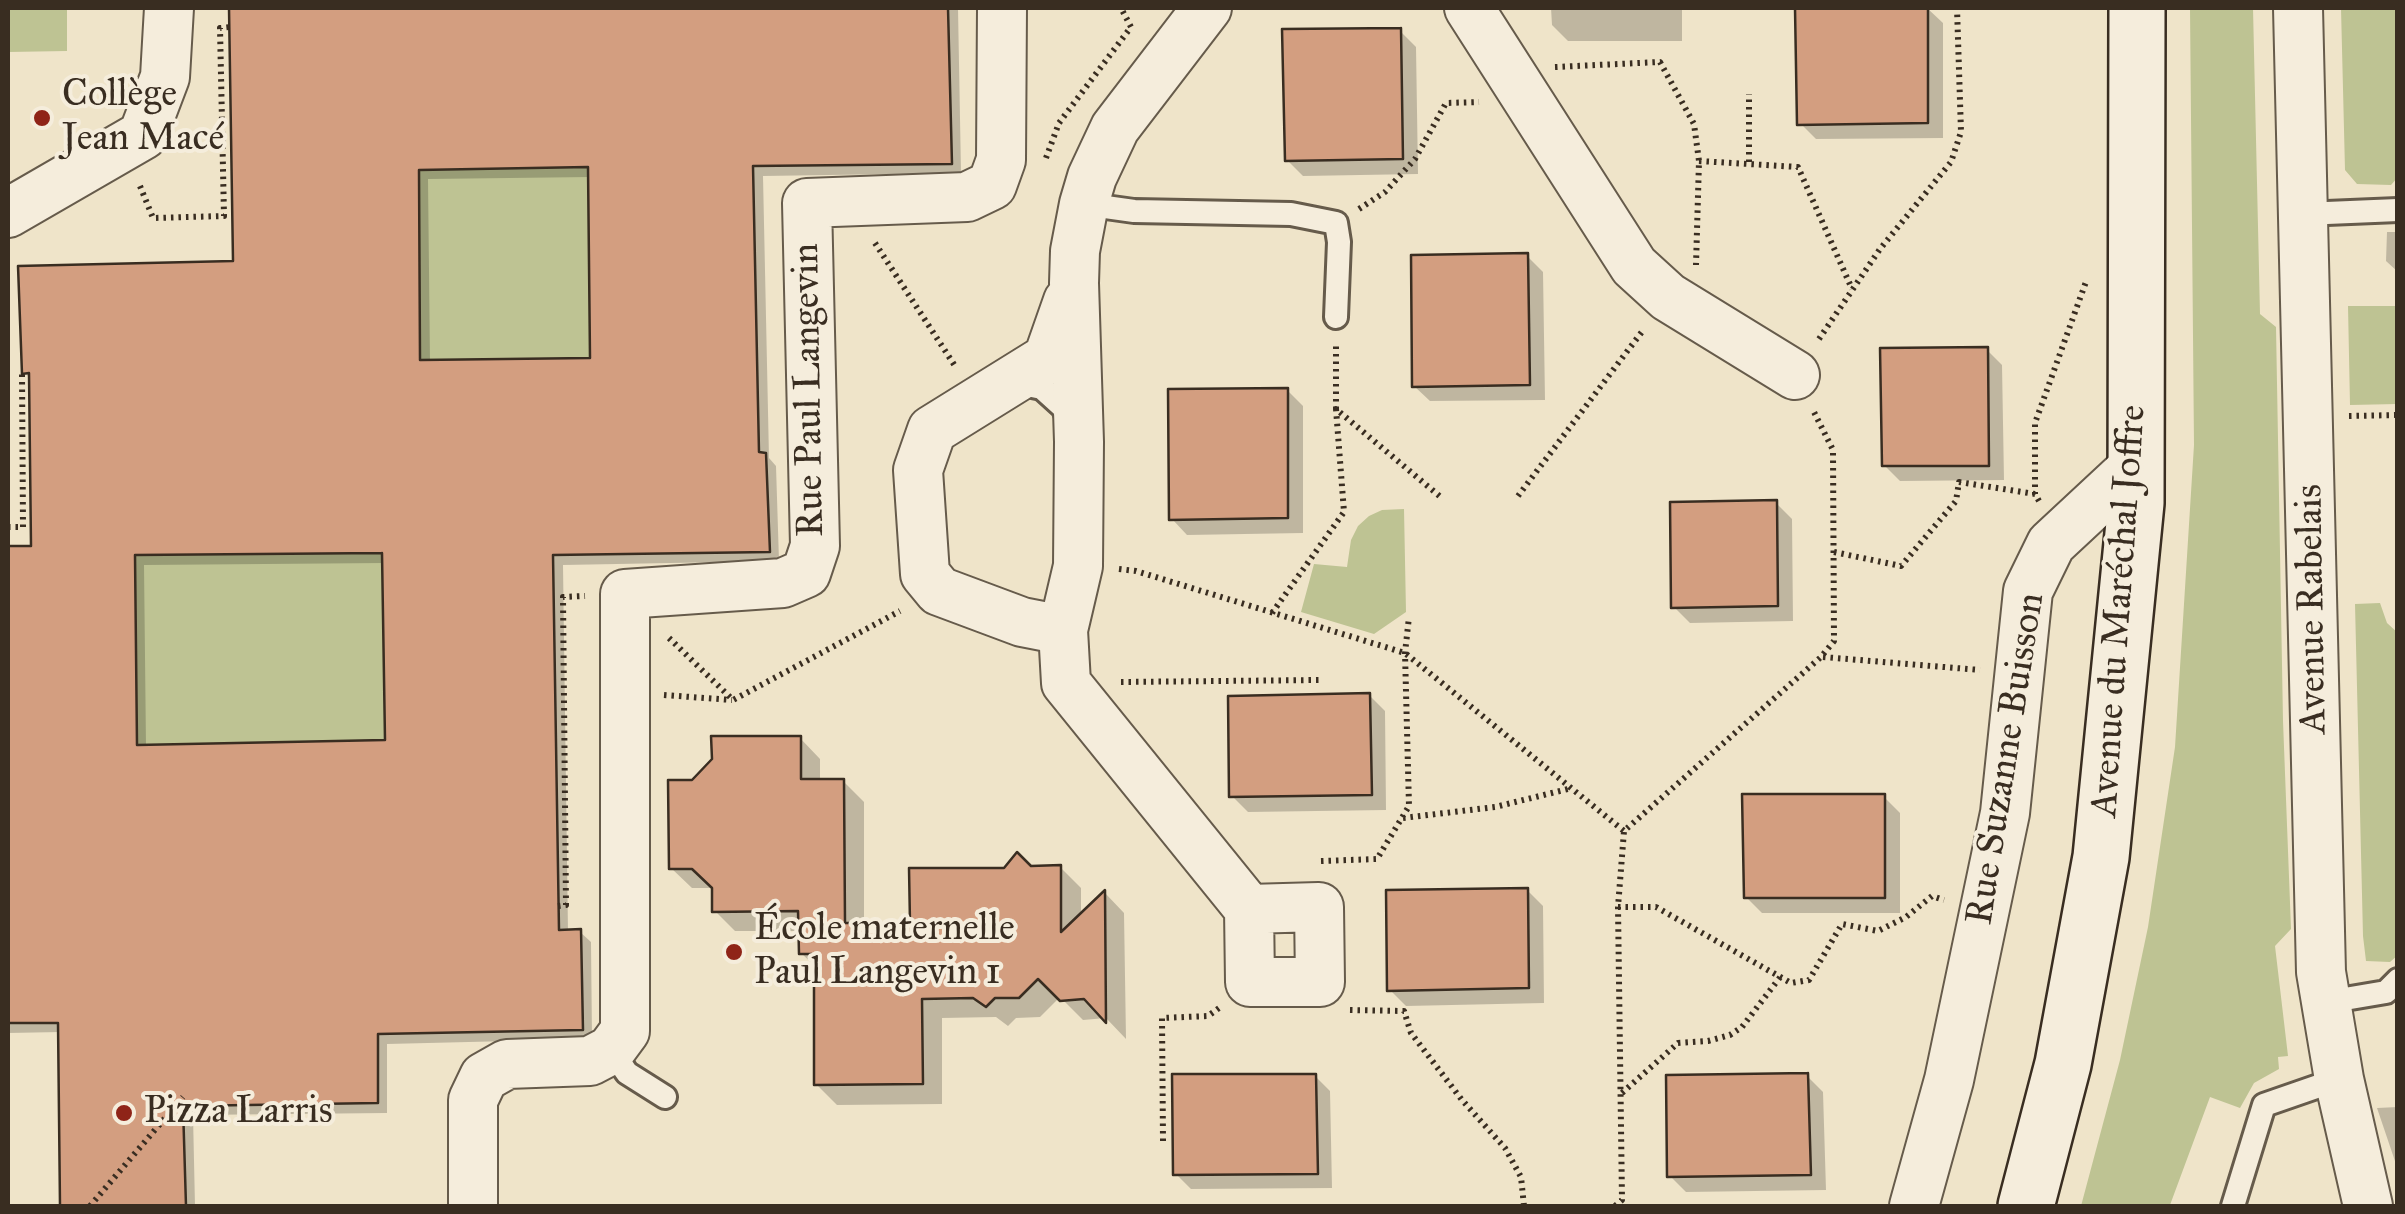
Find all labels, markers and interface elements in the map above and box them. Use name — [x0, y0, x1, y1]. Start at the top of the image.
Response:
place label: Collège Jean Macé — [62, 73, 224, 162]
marker: Collège Jean Macé — [31, 107, 53, 129]
street label: Rue Paul Langevin — [785, 243, 835, 537]
street label: Avenue du Maréchal Joffre — [2083, 403, 2157, 819]
street label: Avenue Rabelais — [2288, 484, 2338, 734]
street label: Rue Suzanne Buisson — [1958, 590, 2056, 928]
place label: École maternelle Paul Langevin 1 — [754, 907, 1015, 996]
marker: École maternelle Paul Langevin 1 — [723, 941, 745, 963]
place label: Pizza Larris — [144, 1090, 332, 1136]
marker: Pizza Larris — [113, 1102, 135, 1124]

